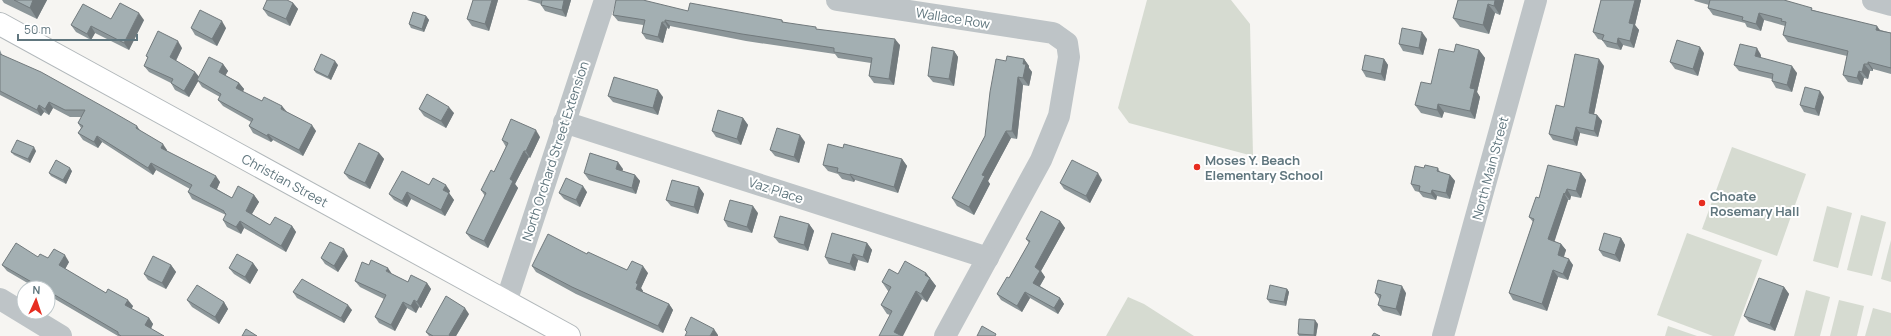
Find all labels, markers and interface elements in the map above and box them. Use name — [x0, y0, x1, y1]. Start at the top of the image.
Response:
street label: Wallace Row — [915, 3, 991, 33]
scale bar — [18, 16, 137, 42]
text: 50 m — [24, 21, 51, 38]
street label: North Orchard Street Extension — [517, 59, 593, 243]
street label: North Main Street — [1468, 114, 1512, 222]
street label: Christian Street — [239, 149, 331, 211]
place label: Moses Y. Beach Elementary School — [1205, 151, 1323, 184]
marker: Moses Y. Beach Elementary School — [1192, 162, 1202, 172]
street label: Vaz Place — [746, 173, 806, 207]
place label: Choate Rosemary Hall — [1710, 187, 1799, 220]
marker: Choate Rosemary Hall — [1697, 198, 1707, 208]
north arrow — [16, 280, 56, 320]
text: N — [32, 282, 41, 297]

